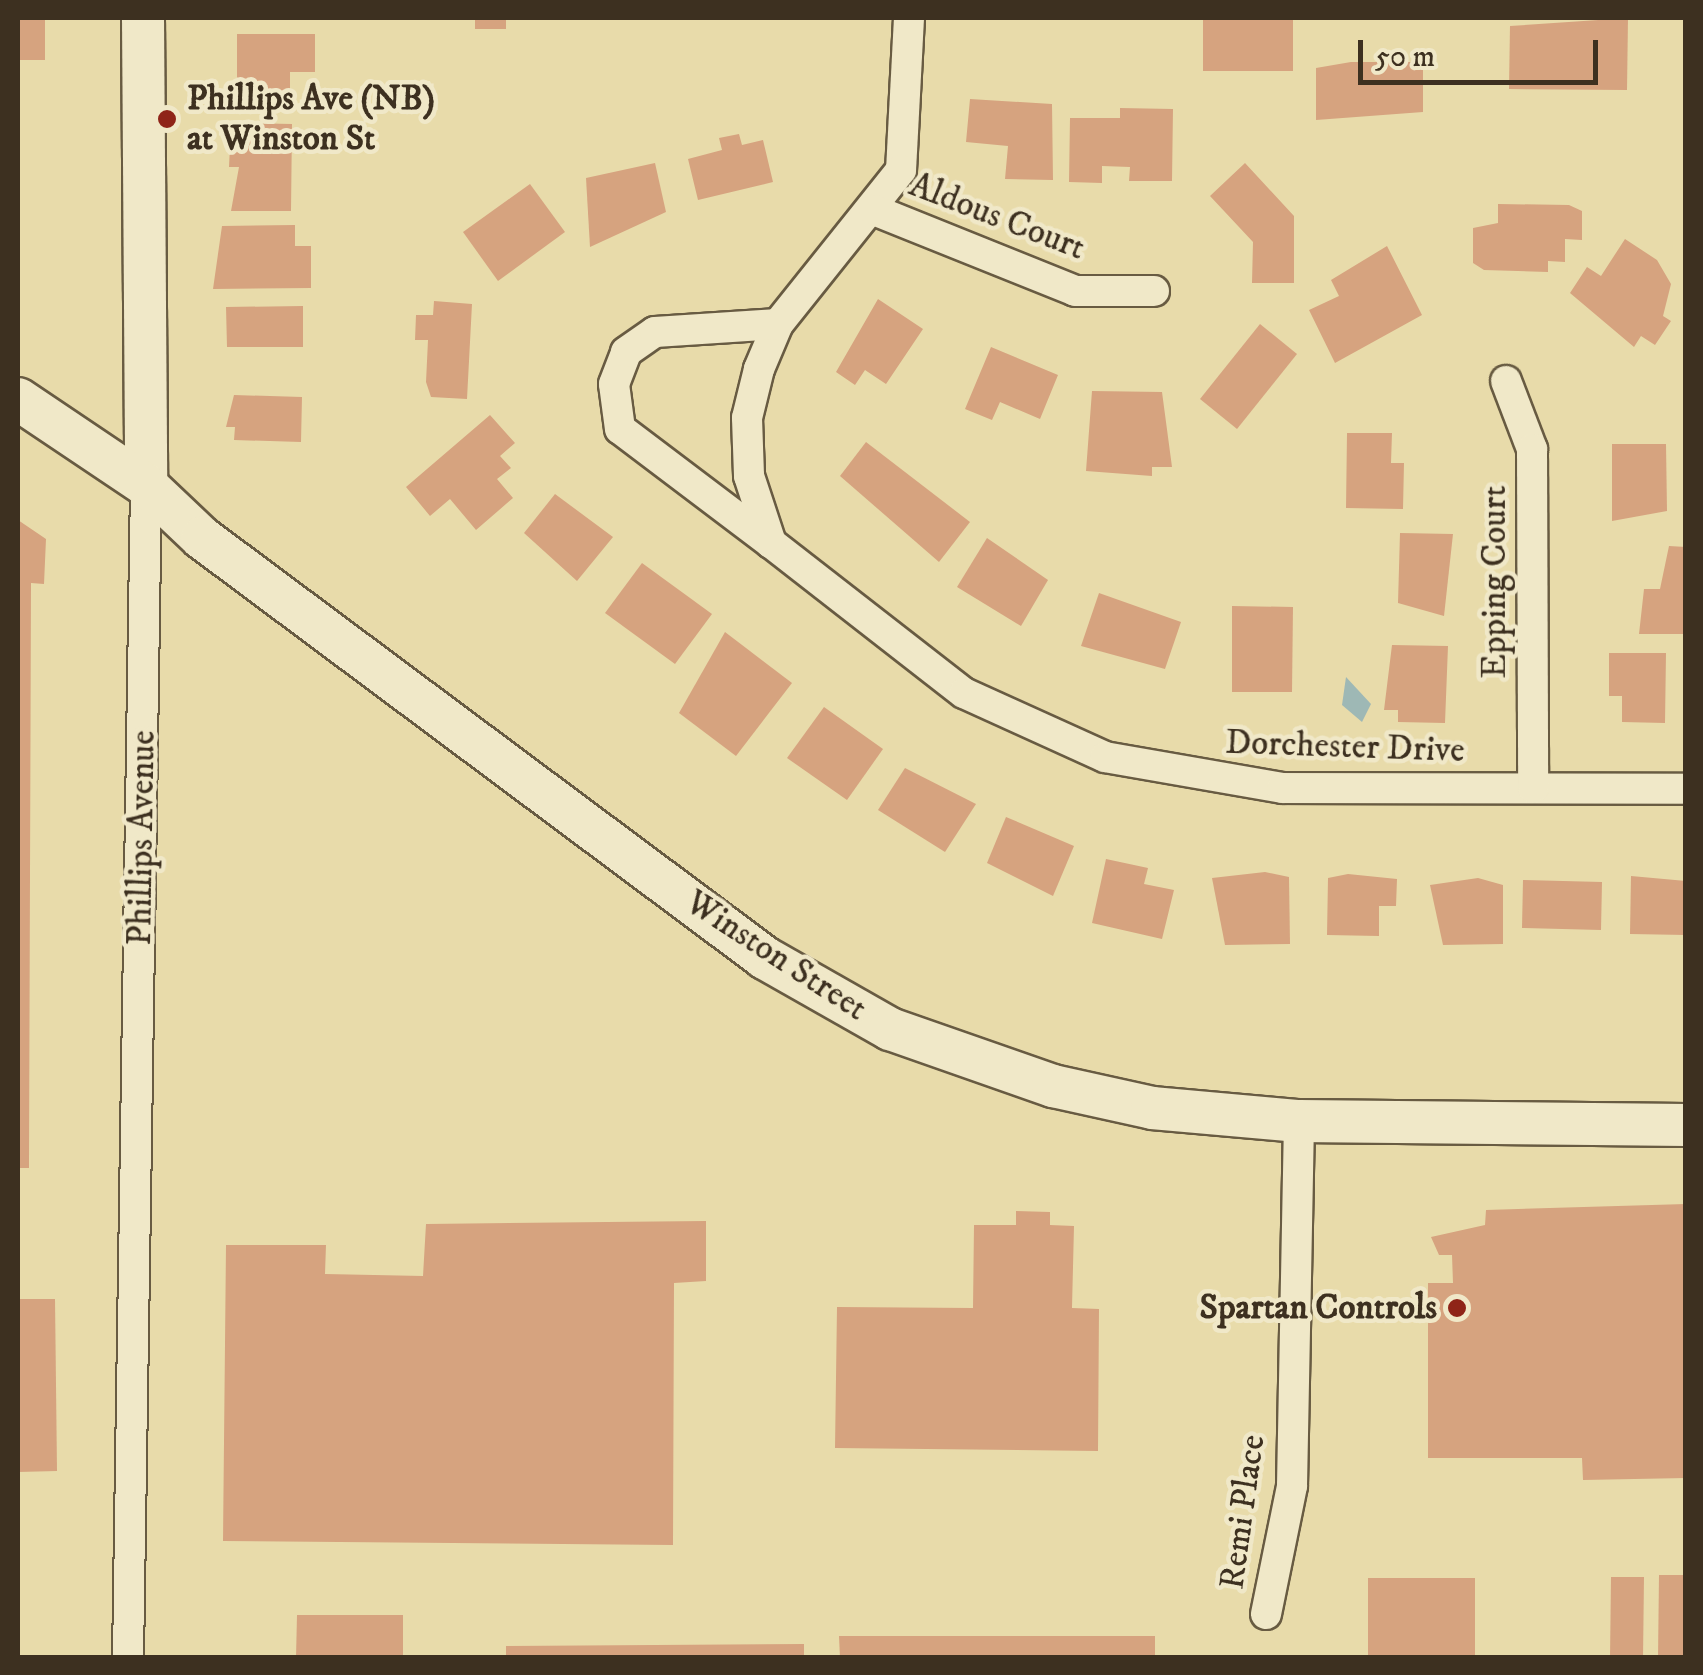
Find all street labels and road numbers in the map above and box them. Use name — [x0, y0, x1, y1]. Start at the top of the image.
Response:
street label: Aldous Court — [903, 164, 1091, 270]
street label: Epping Court — [1474, 485, 1516, 679]
street label: Dorchester Drive — [1225, 722, 1465, 772]
street label: Phillips Avenue — [119, 730, 165, 946]
street label: Winston Street — [677, 882, 875, 1030]
street label: Remi Place — [1211, 1432, 1275, 1592]

